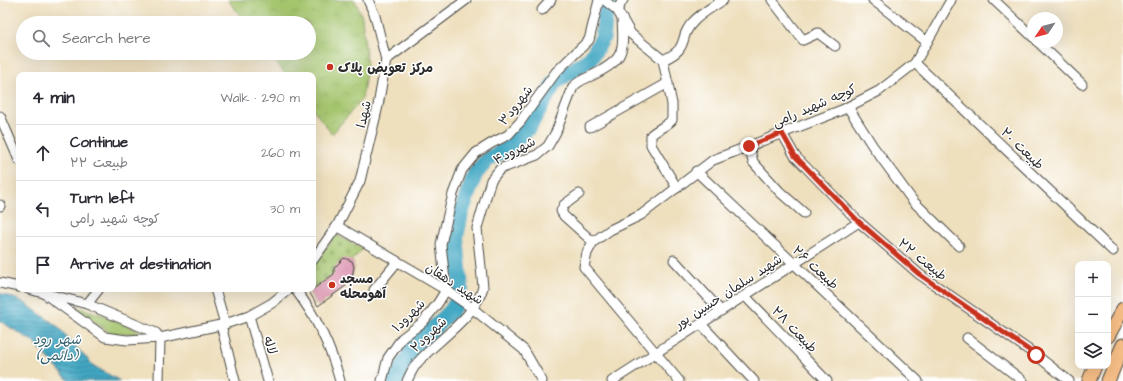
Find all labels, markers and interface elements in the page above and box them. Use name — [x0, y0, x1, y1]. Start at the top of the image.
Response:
north arrow — [1027, 12, 1063, 48]
search box — [16, 16, 316, 60]
icon: search — [30, 27, 52, 49]
text: Search here — [62, 28, 151, 49]
place label: مرکز تعویض پلاک — [338, 59, 433, 77]
marker: مرکز تعویض پلاک — [325, 62, 335, 72]
street label: کوچه شهید رامی — [770, 80, 860, 132]
street label: شهرود۳ — [494, 82, 537, 129]
text: 4 min — [32, 86, 75, 110]
text: Walk · 290 m — [221, 89, 300, 107]
street label: شهدا — [352, 99, 376, 130]
street label: طبیعت ۲۰ — [997, 124, 1048, 174]
text: Continue — [70, 132, 128, 153]
street label: شهرود۴ — [490, 133, 539, 169]
route end — [740, 137, 758, 155]
icon: ahead — [32, 142, 54, 164]
text: 260 m — [261, 144, 300, 162]
text: طبیعت ۲۲ — [70, 154, 128, 172]
text: Turn left — [70, 188, 134, 209]
icon: left — [32, 198, 54, 220]
text: 30 m — [270, 200, 300, 218]
text: کوچه شهید رامی — [70, 210, 160, 228]
street label: طبیعت ۲۲ — [894, 235, 951, 285]
street label: طبیعت ۲۶ — [788, 242, 842, 294]
street label: شهید سلمان حسین پور — [670, 250, 786, 334]
icon: arrive — [32, 254, 54, 276]
text: Arrive at destination — [70, 254, 211, 275]
street label: شهید دهقان — [422, 258, 487, 309]
map controls — [1075, 261, 1111, 369]
button: + — [1075, 261, 1111, 297]
place label: مسجد آهومحله — [340, 270, 387, 303]
marker: مسجد آهومحله — [327, 280, 337, 290]
street label: شهرود۱ — [388, 295, 429, 336]
button: − — [1075, 297, 1111, 333]
street label: طبیعت ۲۸ — [768, 302, 821, 357]
street label: شهرود۲ — [406, 313, 451, 357]
water label: شهر رود (دائمی) — [33, 330, 81, 366]
button: layers — [1075, 333, 1111, 369]
street label: لاله — [259, 334, 281, 357]
route start — [1027, 346, 1045, 364]

